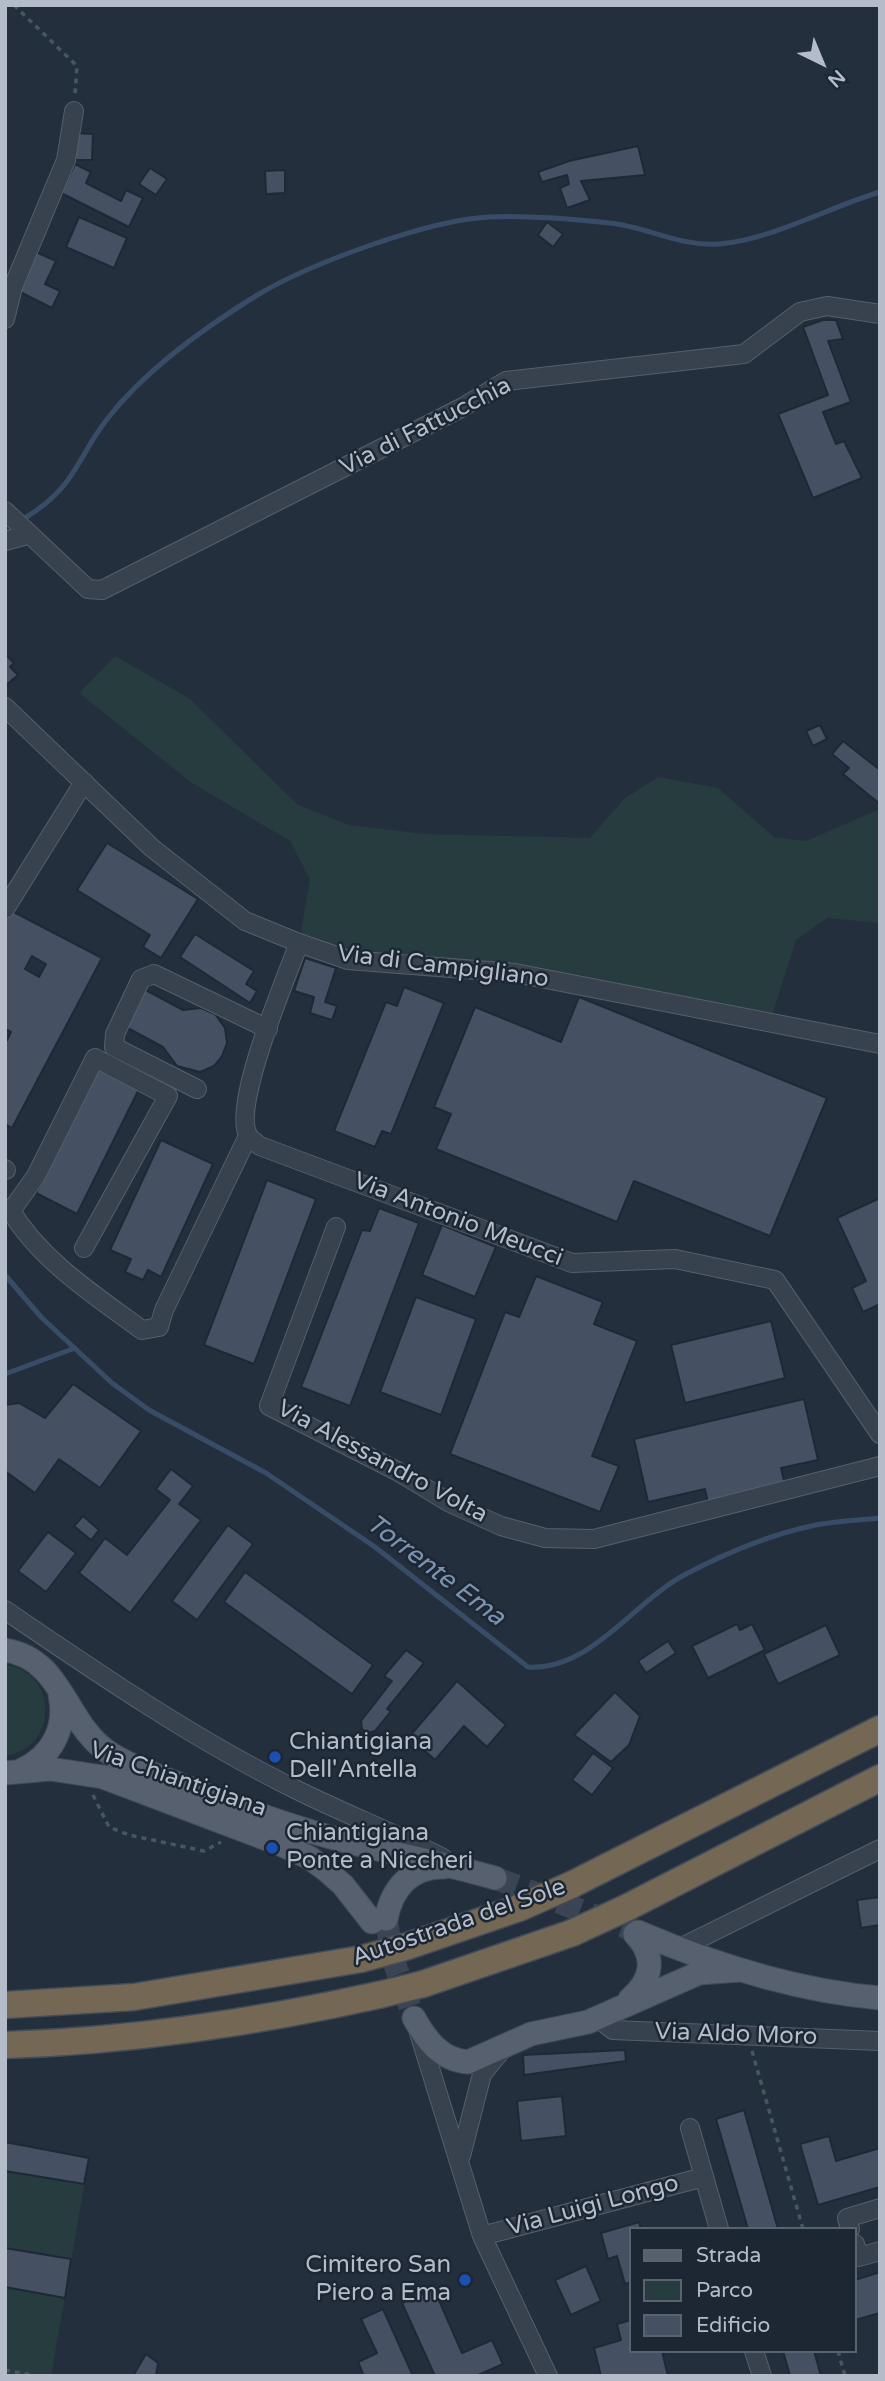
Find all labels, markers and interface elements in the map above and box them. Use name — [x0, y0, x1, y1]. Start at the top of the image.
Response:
north arrow — [787, 28, 857, 98]
text: N — [823, 65, 849, 92]
street label: Via di Fattucchia — [336, 372, 516, 482]
street label: Via di Campigliano — [336, 940, 550, 994]
street label: Via Antonio Meucci — [349, 1167, 567, 1273]
street label: Via Alessandro Volta — [272, 1394, 492, 1530]
water label: Torrente Ema — [359, 1509, 511, 1633]
place label: Chiantigiana Dell'Antella — [289, 1729, 432, 1785]
street label: Via Chiantigiana — [86, 1736, 270, 1824]
marker: Chiantigiana Dell'Antella — [267, 1749, 283, 1765]
place label: Chiantigiana Ponte a Niccheri — [286, 1820, 473, 1876]
marker: Chiantigiana Ponte a Niccheri — [264, 1840, 280, 1856]
street label: Autostrada del Sole — [349, 1873, 569, 1973]
street label: Via Aldo Moro — [654, 2018, 818, 2052]
street label: Via Luigi Longo — [504, 2169, 682, 2243]
legend — [630, 2227, 857, 2353]
text: Strada — [696, 2243, 761, 2268]
place label: Cimitero San Piero a Ema — [305, 2252, 451, 2308]
marker: Cimitero San Piero a Ema — [457, 2272, 473, 2288]
text: Parco — [696, 2278, 753, 2303]
text: Edificio — [696, 2313, 770, 2338]

